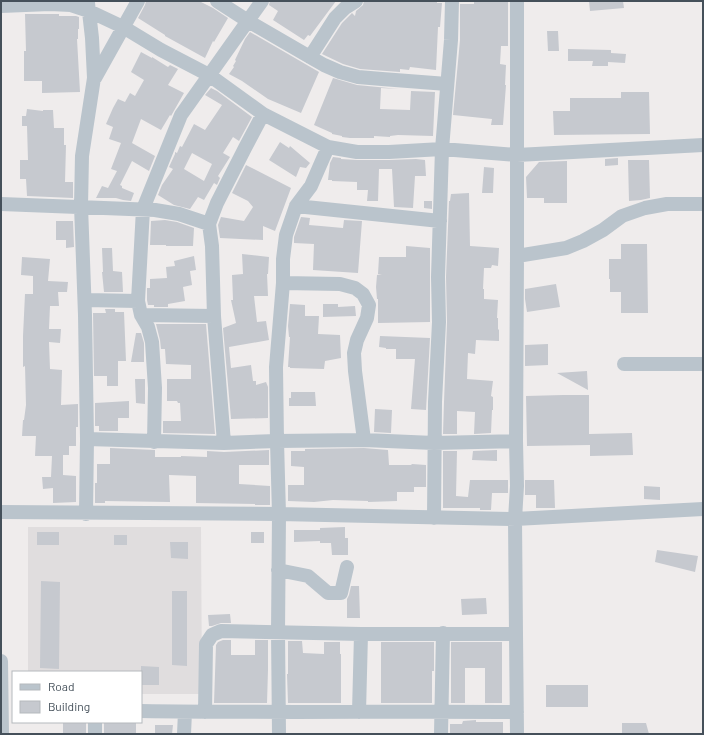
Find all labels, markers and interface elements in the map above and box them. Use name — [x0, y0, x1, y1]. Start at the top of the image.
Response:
legend — [12, 671, 142, 723]
text: Road — [48, 679, 75, 693]
text: Building — [48, 699, 90, 713]

